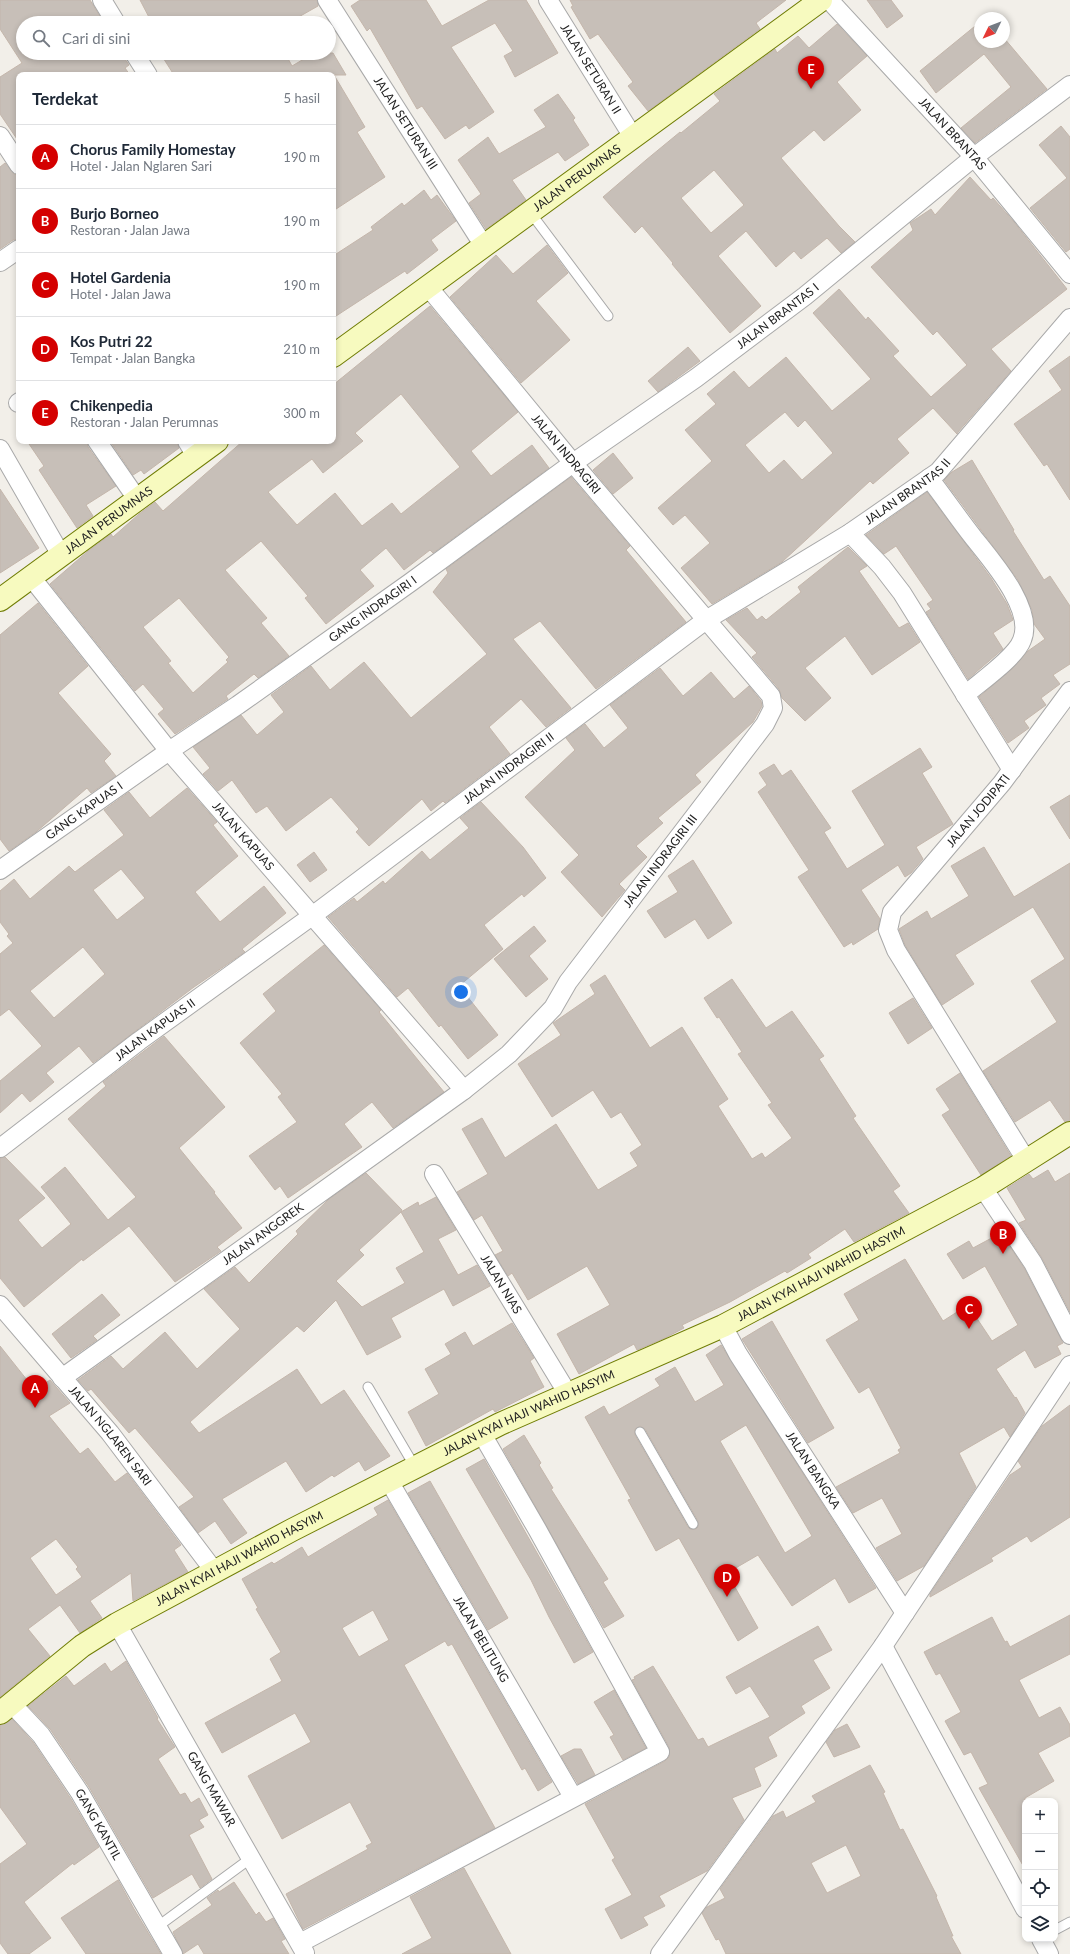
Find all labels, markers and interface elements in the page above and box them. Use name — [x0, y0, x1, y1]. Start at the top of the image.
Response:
north arrow — [974, 12, 1010, 48]
search box — [16, 16, 336, 60]
street label: JALAN SETURAN II — [557, 21, 625, 117]
icon: search — [30, 27, 52, 49]
text: Cari di sini — [62, 29, 130, 47]
pin: E — [798, 56, 824, 89]
street label: JALAN SETURAN III — [371, 74, 441, 172]
text: Terdekat — [32, 88, 98, 109]
text: 5 hasil — [284, 90, 320, 106]
street label: JALAN BRANTAS — [916, 94, 990, 173]
text: Chorus Family Homestay — [70, 140, 236, 158]
street label: JALAN PERUMNAS — [530, 141, 624, 215]
text: A — [40, 149, 50, 165]
text: 190 m — [283, 149, 320, 165]
text: Hotel · Jalan Nglaren Sari — [70, 158, 212, 174]
text: Burjo Borneo — [70, 204, 159, 222]
text: B — [41, 213, 49, 229]
text: 190 m — [283, 213, 320, 229]
text: Restoran · Jalan Jawa — [70, 222, 190, 238]
text: Hotel Gardenia — [70, 268, 171, 286]
text: C — [41, 277, 49, 293]
text: 190 m — [283, 277, 320, 293]
street label: JALAN BRANTAS I — [733, 280, 822, 352]
text: Hotel · Jalan Jawa — [70, 286, 171, 302]
text: Kos Putri 22 — [70, 332, 152, 350]
text: D — [40, 341, 50, 357]
text: 210 m — [283, 341, 320, 357]
text: Tempat · Jalan Bangka — [70, 350, 195, 366]
text: Chikenpedia — [70, 396, 153, 414]
text: E — [41, 405, 49, 421]
text: 300 m — [283, 405, 320, 421]
street label: JALAN INDRAGIRI — [529, 411, 604, 497]
text: Restoran · Jalan Perumnas — [70, 414, 218, 430]
street label: JALAN BRANTAS II — [862, 455, 953, 528]
street label: JALAN PERUMNAS — [62, 483, 155, 557]
street label: GANG INDRAGIRI I — [326, 572, 419, 645]
street label: JALAN INDRAGIRI II — [460, 729, 557, 807]
street label: JALAN JODIPATI — [943, 771, 1013, 850]
street label: GANG KAPUAS I — [42, 778, 125, 843]
street label: JALAN KAPUAS — [210, 798, 277, 873]
street label: JALAN INDRAGIRI III — [620, 811, 700, 910]
your location — [451, 982, 471, 1002]
street label: JALAN KAPUAS II — [112, 995, 198, 1064]
street label: JALAN ANGGREK — [219, 1200, 306, 1268]
pin: B — [990, 1221, 1016, 1254]
street label: JALAN KYAI HAJI WAHID HASYIM — [734, 1223, 907, 1324]
street label: JALAN NIAS — [478, 1251, 525, 1316]
pin: C — [956, 1296, 982, 1329]
street label: JALAN KYAI HAJI WAHID HASYIM — [440, 1367, 617, 1459]
pin: A — [22, 1375, 48, 1408]
street label: JALAN NGLAREN SARI — [66, 1382, 155, 1488]
street label: JALAN BANGKA — [783, 1428, 844, 1512]
street label: JALAN KYAI HAJI WAHID HASYIM — [153, 1507, 326, 1609]
pin: D — [714, 1564, 740, 1597]
street label: JALAN BELITUNG — [450, 1593, 513, 1685]
street label: GANG MAWAR — [184, 1748, 239, 1829]
street label: GANG KANTIL — [72, 1786, 125, 1862]
map controls — [1022, 1798, 1058, 1942]
button: + — [1022, 1798, 1058, 1834]
button: − — [1022, 1834, 1058, 1870]
button: locate — [1022, 1870, 1058, 1906]
button: layers — [1022, 1906, 1058, 1942]

